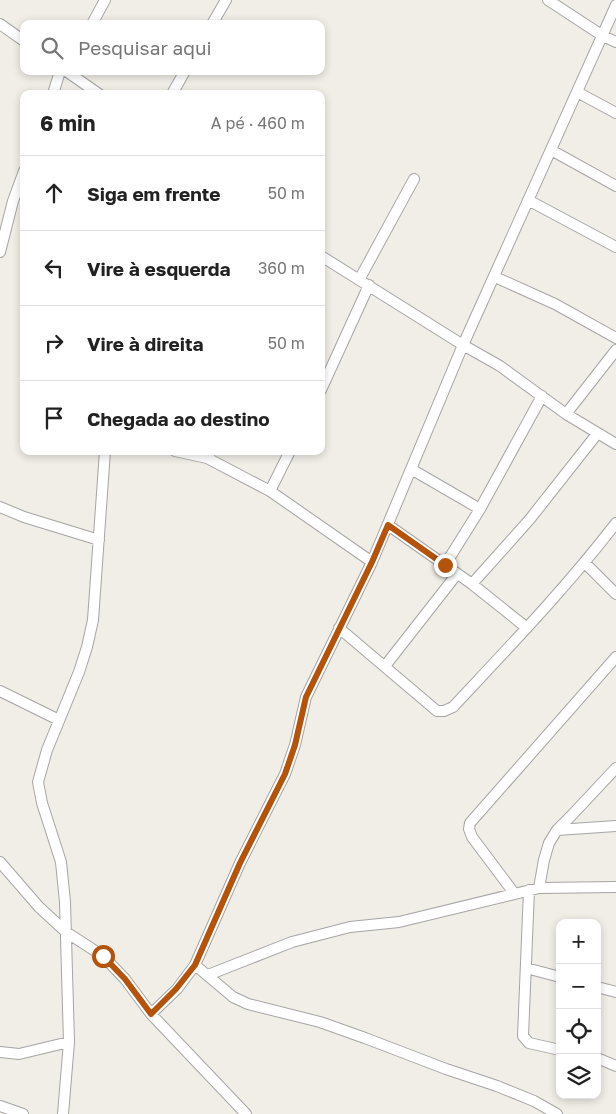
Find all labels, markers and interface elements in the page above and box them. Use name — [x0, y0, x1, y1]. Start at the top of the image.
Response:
search box — [20, 20, 325, 75]
icon: search — [38, 34, 66, 62]
text: Pesquisar aqui — [78, 36, 212, 59]
text: 6 min — [40, 110, 95, 136]
text: A pé · 460 m — [211, 113, 305, 133]
icon: ahead — [40, 179, 68, 207]
text: Siga em frente — [87, 182, 221, 205]
text: 50 m — [268, 183, 305, 203]
icon: left — [40, 254, 68, 282]
text: Vire à esquerda — [87, 257, 230, 280]
text: 360 m — [258, 258, 305, 278]
icon: right — [40, 329, 68, 357]
text: Vire à direita — [87, 332, 204, 355]
text: 50 m — [268, 333, 305, 353]
icon: arrive — [40, 404, 68, 432]
text: Chegada ao destino — [87, 407, 270, 430]
route end — [434, 554, 457, 577]
map controls — [556, 919, 601, 1099]
button: + — [556, 919, 601, 964]
route start — [92, 945, 115, 968]
button: − — [556, 964, 601, 1009]
button: locate — [556, 1009, 601, 1054]
button: layers — [556, 1054, 601, 1099]

